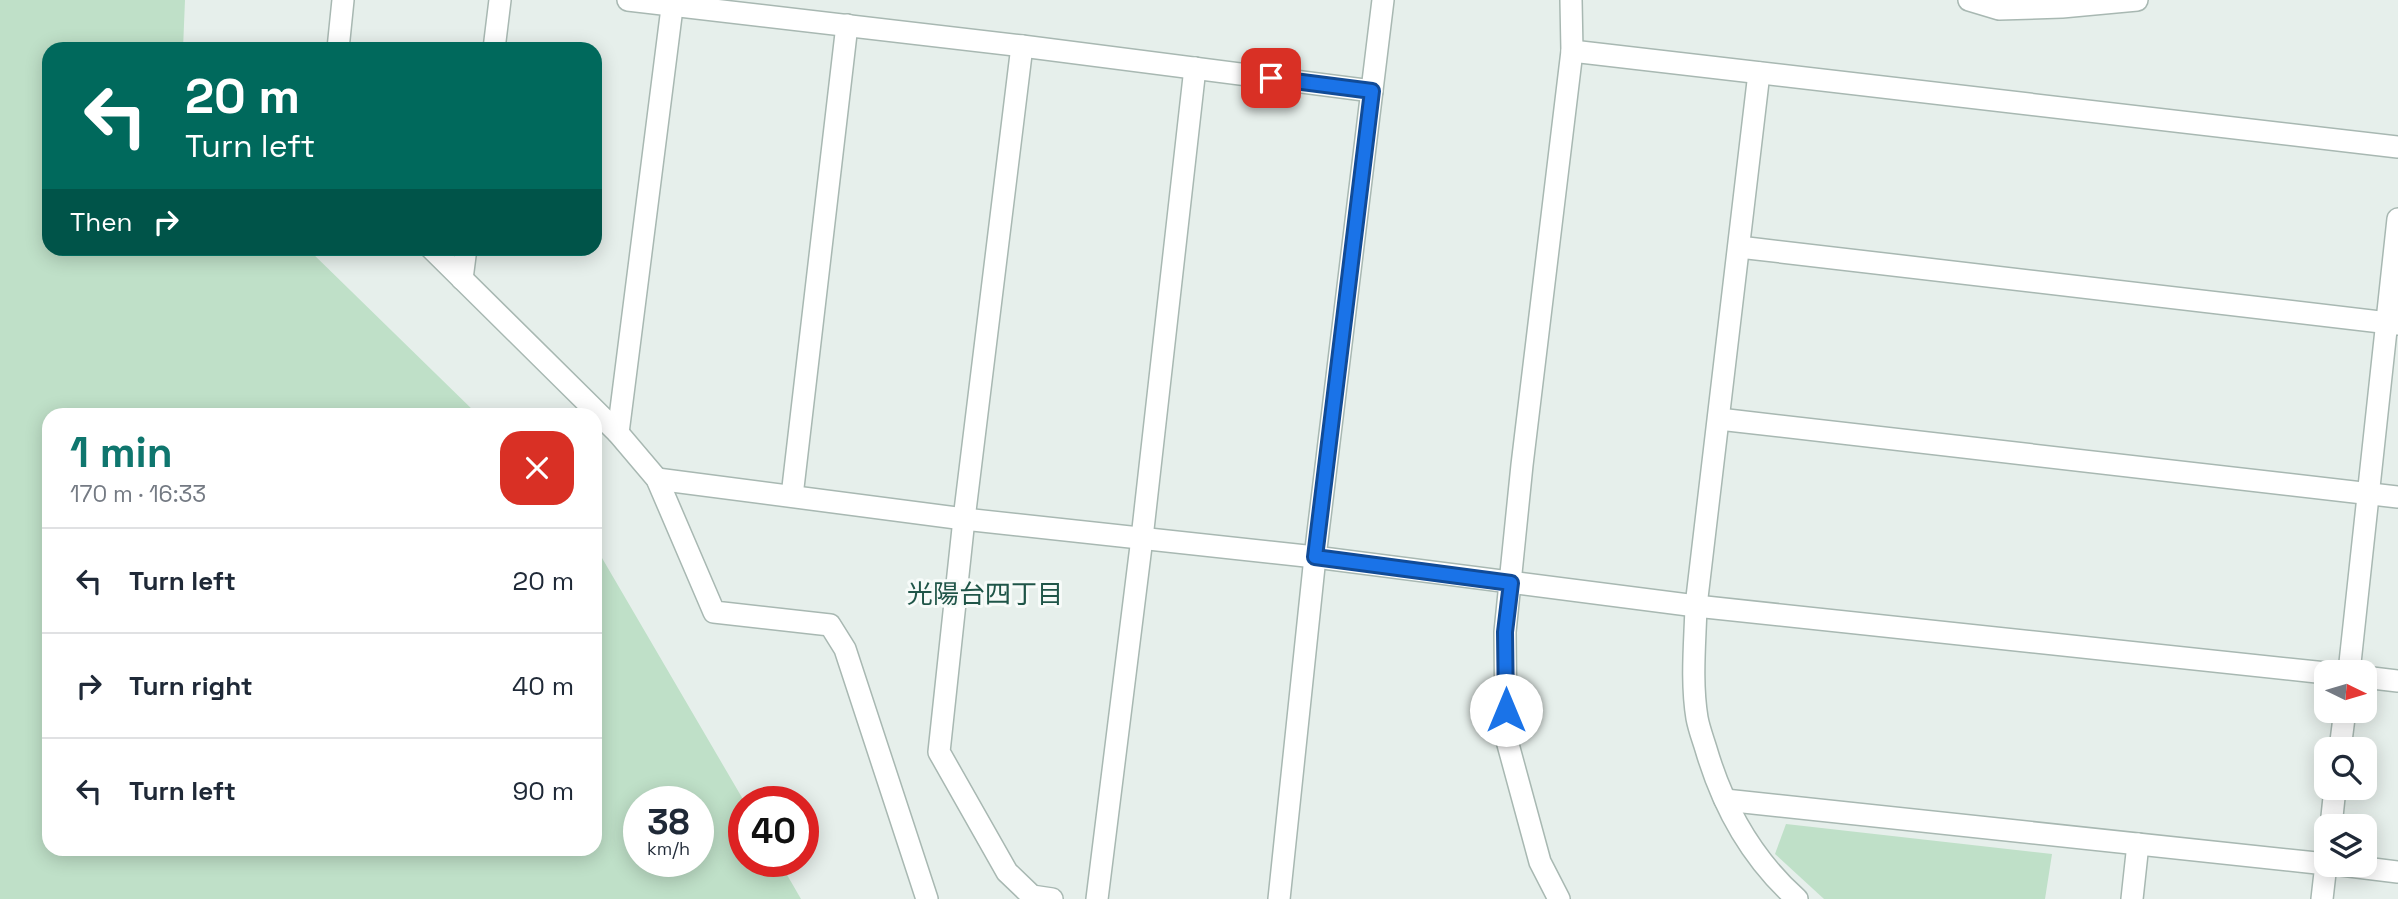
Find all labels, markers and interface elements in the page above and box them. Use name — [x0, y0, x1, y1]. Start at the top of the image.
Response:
pin — [1241, 48, 1301, 108]
icon: arrive — [1252, 59, 1290, 97]
text: 20 m — [185, 65, 300, 127]
icon: left — [70, 70, 161, 161]
text: Turn left — [185, 126, 315, 166]
icon: right — [147, 203, 185, 241]
text: Then — [70, 205, 133, 239]
text: 1 min — [70, 426, 173, 479]
button: close — [500, 431, 574, 505]
text: 170 m · 16:33 — [70, 479, 206, 509]
icon: left — [70, 562, 108, 600]
text: Turn left — [129, 564, 236, 598]
text: 20 m — [513, 564, 574, 598]
district label: 光陽台四丁目 — [907, 577, 1063, 611]
north arrow — [2314, 660, 2376, 723]
map controls — [2314, 660, 2377, 877]
icon: right — [70, 667, 108, 705]
text: Turn right — [129, 669, 253, 703]
text: 40 m — [512, 669, 574, 703]
position arrow — [1469, 673, 1543, 747]
button: search — [2314, 737, 2377, 800]
icon: left — [70, 772, 108, 810]
text: Turn left — [129, 774, 236, 808]
text: 90 m — [512, 774, 574, 808]
speed limit sign: 40 — [728, 786, 819, 877]
text: 38 — [647, 800, 690, 844]
button: layers — [2314, 814, 2377, 877]
text: km/h — [647, 837, 690, 860]

